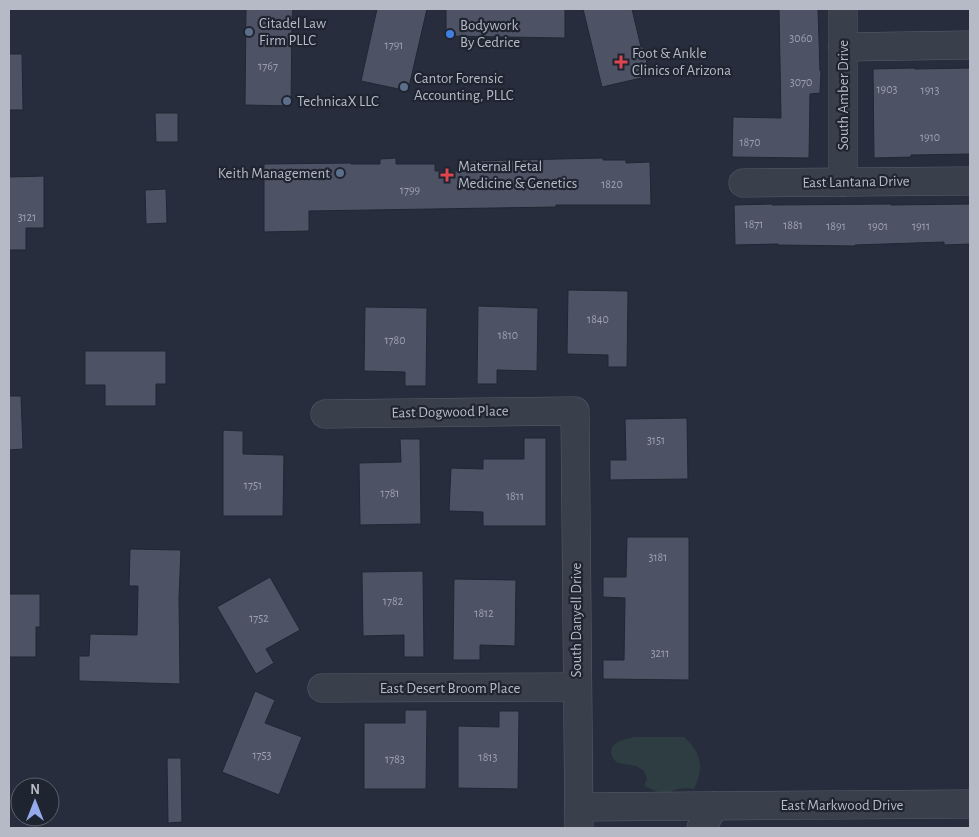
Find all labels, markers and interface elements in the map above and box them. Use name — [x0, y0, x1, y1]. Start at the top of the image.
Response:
place label: Citadel Law Firm PLLC — [259, 16, 326, 48]
place label: Bodywork By Cedrice — [460, 18, 520, 50]
marker: Citadel Law Firm PLLC — [243, 26, 255, 38]
marker: Bodywork By Cedrice — [444, 28, 456, 40]
house number: 3060 — [789, 32, 813, 44]
house number: 1791 — [385, 39, 403, 51]
street label: South Amber Drive — [836, 40, 851, 150]
place label: Foot & Ankle Clinics of Arizona — [632, 46, 731, 78]
marker: Foot & Ankle Clinics of Arizona — [614, 55, 628, 69]
house number: 1767 — [258, 60, 278, 72]
place label: Cantor Forensic Accounting, PLLC — [414, 71, 514, 103]
house number: 3070 — [790, 76, 812, 88]
marker: Cantor Forensic Accounting, PLLC — [398, 81, 410, 93]
house number: 1903 — [876, 83, 898, 95]
house number: 1913 — [921, 84, 939, 96]
place label: TechnicaX LLC — [297, 94, 379, 109]
marker: TechnicaX LLC — [281, 95, 293, 107]
house number: 1910 — [920, 131, 940, 143]
house number: 1870 — [739, 136, 761, 148]
place label: Maternal Fetal Medicine & Genetics — [458, 159, 577, 191]
place label: Keith Management — [218, 166, 330, 181]
marker: Keith Management — [334, 167, 346, 179]
marker: Maternal Fetal Medicine & Genetics — [440, 168, 454, 182]
street label: East Lantana Drive — [802, 174, 910, 190]
house number: 1820 — [601, 178, 623, 190]
house number: 1799 — [400, 184, 421, 196]
house number: 3121 — [18, 211, 36, 223]
house number: 1871 — [745, 218, 763, 230]
house number: 1881 — [783, 219, 803, 231]
house number: 1891 — [826, 220, 846, 232]
house number: 1901 — [868, 220, 888, 232]
house number: 1911 — [912, 220, 930, 232]
house number: 1840 — [587, 313, 609, 325]
house number: 1810 — [498, 329, 518, 341]
house number: 1780 — [384, 334, 406, 346]
street label: East Dogwood Place — [391, 403, 509, 421]
house number: 3151 — [647, 434, 665, 446]
house number: 1751 — [244, 479, 262, 491]
house number: 1781 — [381, 487, 399, 499]
house number: 1811 — [506, 490, 524, 502]
house number: 3181 — [649, 551, 667, 563]
street label: South Danyell Drive — [569, 562, 584, 677]
house number: 1782 — [383, 595, 404, 607]
house number: 1812 — [474, 607, 494, 619]
house number: 1752 — [249, 612, 269, 624]
house number: 3211 — [651, 647, 669, 659]
street label: East Desert Broom Place — [380, 681, 520, 696]
house number: 1753 — [252, 749, 272, 761]
house number: 1813 — [479, 751, 497, 763]
house number: 1783 — [385, 753, 405, 765]
north arrow — [10, 777, 60, 827]
text: N — [30, 783, 40, 797]
street label: East Markwood Drive — [781, 798, 904, 813]

